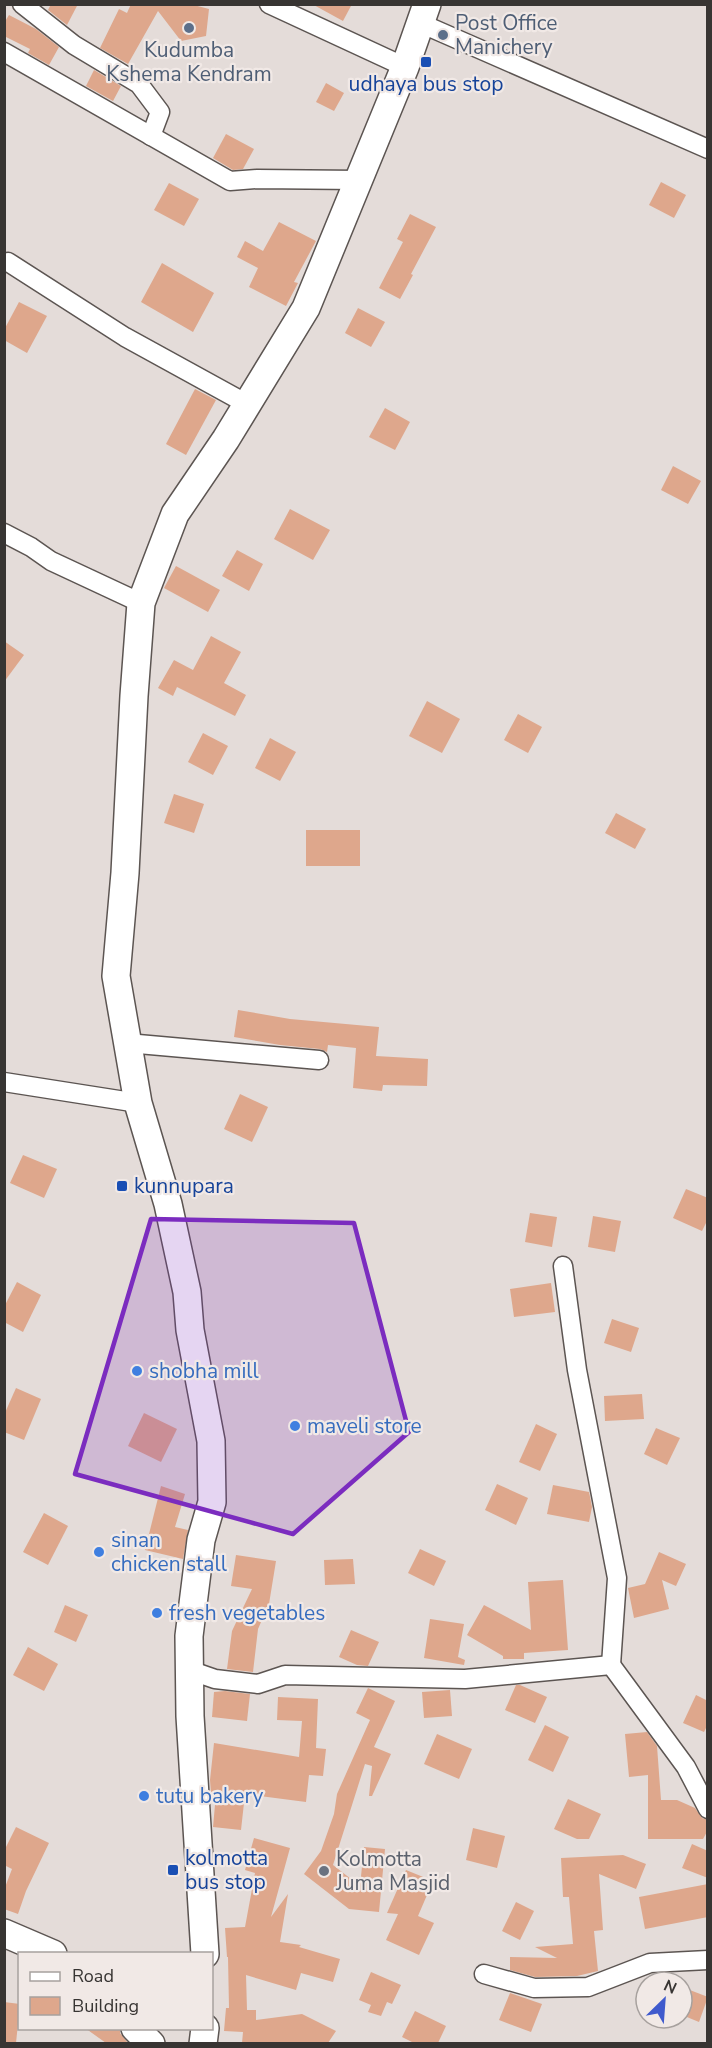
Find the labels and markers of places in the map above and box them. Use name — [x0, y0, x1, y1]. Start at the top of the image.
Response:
place label: Post Office Manichery — [455, 9, 557, 61]
marker: Kudumba Kshema Kendram — [182, 21, 196, 35]
marker: Post Office Manichery — [436, 28, 450, 42]
place label: Kudumba Kshema Kendram — [106, 36, 272, 88]
marker: udhaya bus stop — [419, 55, 433, 69]
place label: udhaya bus stop — [349, 70, 503, 98]
place label: kunnupara — [134, 1172, 234, 1200]
marker: kunnupara — [115, 1179, 129, 1193]
place label: shobha mill — [149, 1357, 259, 1385]
marker: shobha mill — [130, 1364, 144, 1378]
place label: maveli store — [307, 1412, 422, 1440]
marker: maveli store — [288, 1419, 302, 1433]
place label: sinan chicken stall — [111, 1526, 228, 1578]
marker: sinan chicken stall — [92, 1545, 106, 1559]
place label: fresh vegetables — [169, 1599, 325, 1627]
marker: fresh vegetables — [150, 1606, 164, 1620]
place label: tutu bakery — [156, 1782, 264, 1810]
marker: tutu bakery — [137, 1789, 151, 1803]
place label: kolmotta bus stop — [185, 1844, 268, 1896]
place label: Kolmotta Juma Masjid — [335, 1845, 450, 1897]
marker: kolmotta bus stop — [166, 1863, 180, 1877]
marker: Kolmotta Juma Masjid — [317, 1864, 331, 1878]

